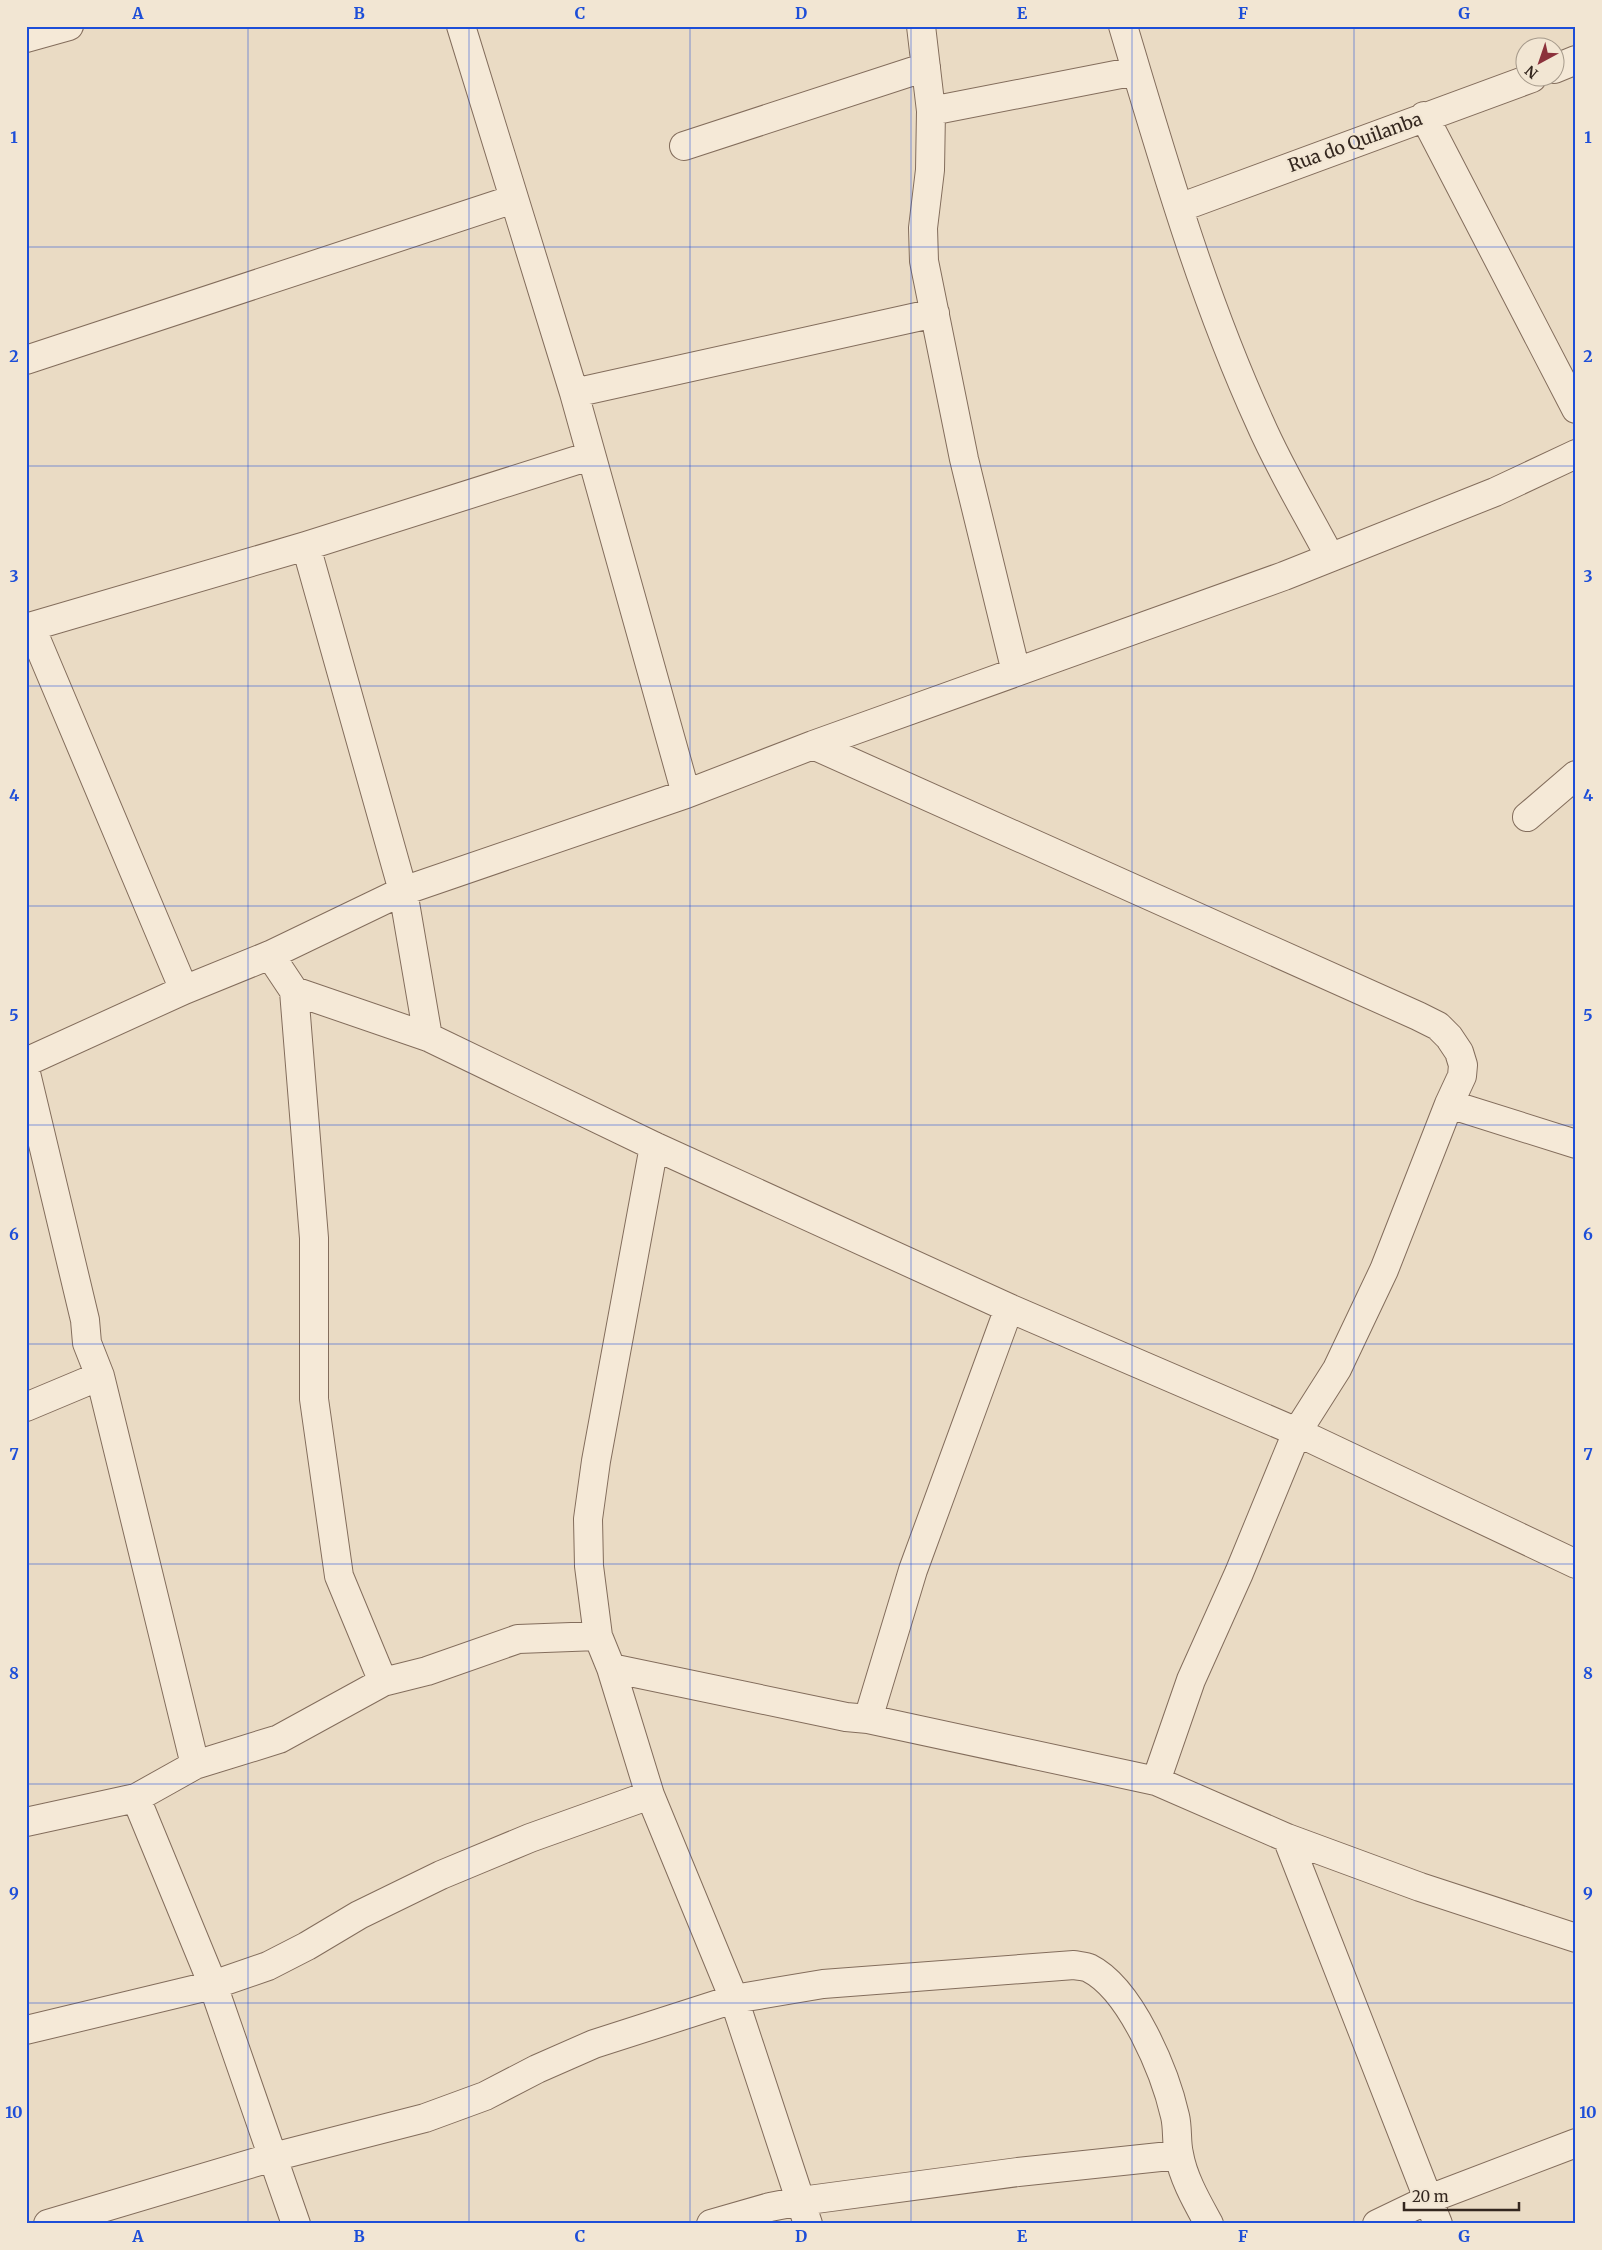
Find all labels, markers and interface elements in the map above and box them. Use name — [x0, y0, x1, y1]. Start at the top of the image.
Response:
text: A — [131, 3, 144, 23]
text: B — [353, 3, 365, 23]
text: C — [575, 3, 585, 23]
text: D — [795, 3, 807, 23]
text: E — [1017, 3, 1028, 23]
text: F — [1238, 3, 1248, 23]
text: G — [1458, 3, 1470, 23]
north arrow — [1514, 38, 1564, 88]
text: N — [1522, 62, 1542, 82]
street label: Rua do Quilanba — [1285, 107, 1426, 177]
text: 1 — [10, 127, 18, 147]
text: 1 — [1584, 127, 1592, 147]
text: 2 — [9, 346, 19, 366]
text: 2 — [1583, 346, 1593, 366]
text: 3 — [9, 566, 19, 586]
text: 3 — [1583, 566, 1593, 586]
text: 4 — [9, 785, 19, 805]
text: 4 — [1583, 785, 1593, 805]
text: 5 — [9, 1005, 19, 1025]
text: 5 — [1583, 1005, 1593, 1025]
text: 6 — [9, 1224, 19, 1244]
text: 6 — [1583, 1224, 1593, 1244]
text: 7 — [9, 1444, 19, 1464]
text: 7 — [1583, 1444, 1593, 1464]
text: 8 — [9, 1663, 19, 1683]
text: 8 — [1583, 1663, 1593, 1683]
text: 9 — [9, 1883, 19, 1903]
text: 9 — [1583, 1883, 1593, 1903]
text: 10 — [5, 2102, 23, 2122]
text: 10 — [1579, 2102, 1597, 2122]
scale bar — [1404, 2180, 1520, 2212]
text: 20 m — [1412, 2187, 1449, 2206]
text: A — [131, 2226, 144, 2246]
text: B — [353, 2226, 365, 2246]
text: C — [575, 2226, 585, 2246]
text: D — [795, 2226, 807, 2246]
text: E — [1017, 2226, 1028, 2246]
text: F — [1238, 2226, 1248, 2246]
text: G — [1458, 2226, 1470, 2246]

